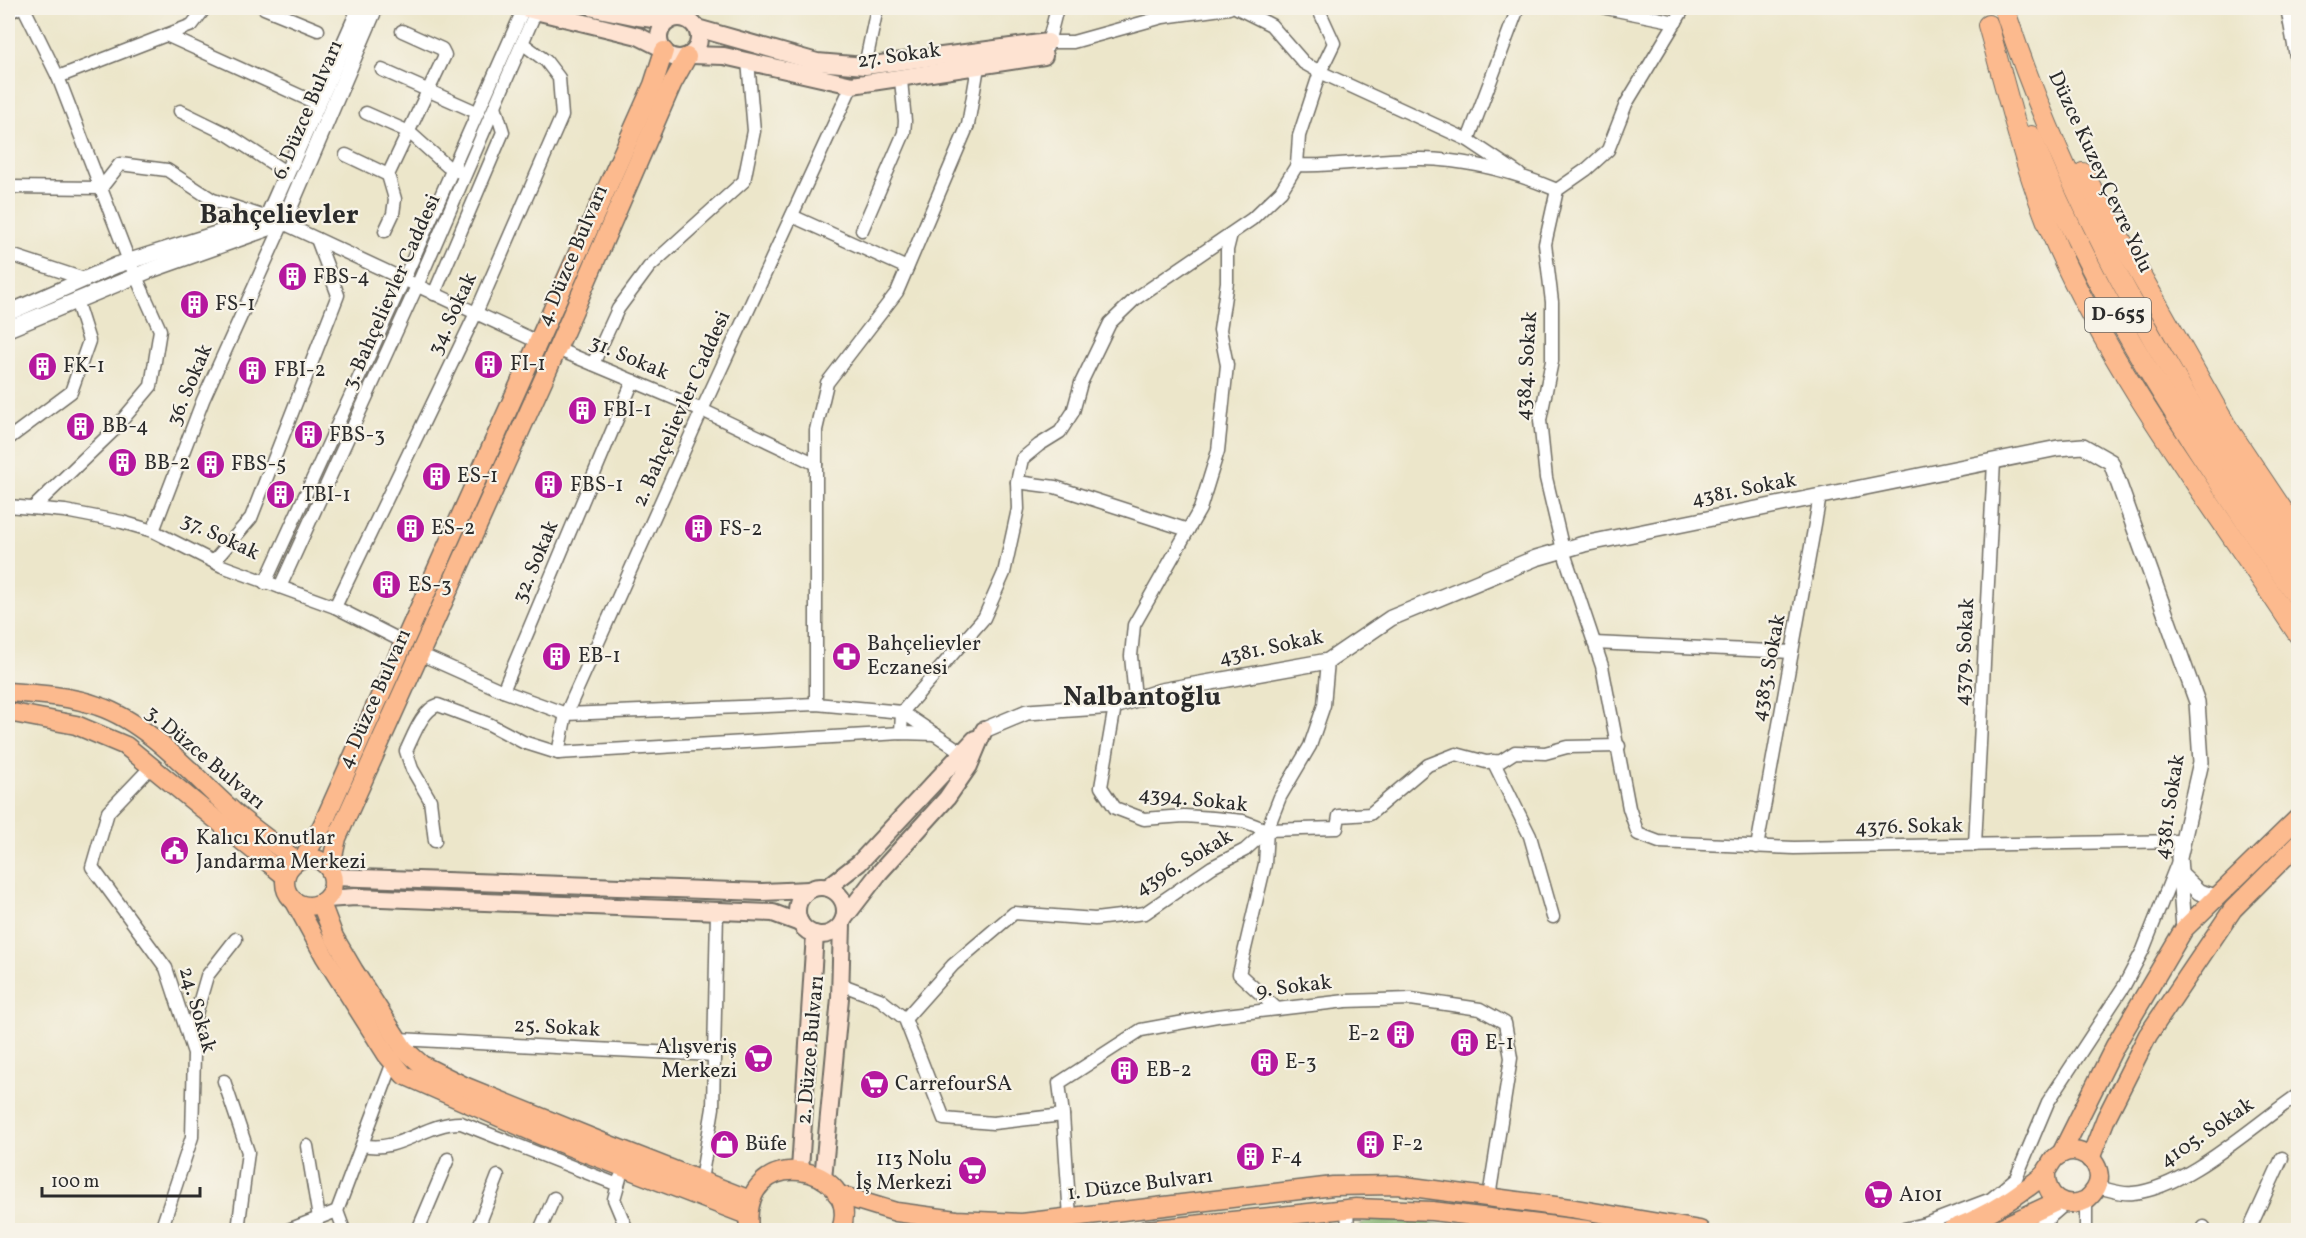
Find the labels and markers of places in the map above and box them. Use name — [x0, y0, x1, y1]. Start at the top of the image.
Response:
building icon: FBS-4 — [276, 261, 308, 293]
place label: FBS-4 — [313, 263, 370, 292]
building icon: FS-1 — [178, 288, 210, 320]
place label: FS-1 — [215, 290, 255, 319]
building icon: FI-1 — [473, 348, 505, 380]
building icon: FK-1 — [26, 350, 58, 382]
place label: FI-1 — [510, 350, 546, 379]
place label: FK-1 — [63, 352, 105, 381]
building icon: FBI-2 — [237, 354, 269, 386]
place label: FBI-2 — [274, 356, 326, 385]
building icon: FBI-1 — [566, 394, 598, 426]
place label: FBI-1 — [603, 396, 652, 425]
building icon: BB-4 — [65, 410, 97, 442]
place label: BB-4 — [102, 412, 148, 441]
building icon: FBS-3 — [292, 419, 324, 451]
place label: FBS-3 — [329, 421, 385, 450]
building icon: BB-2 — [107, 447, 139, 479]
building icon: FBS-5 — [194, 448, 226, 480]
place label: BB-2 — [144, 449, 190, 478]
place label: FBS-5 — [231, 450, 286, 479]
building icon: ES-1 — [420, 460, 452, 492]
place label: ES-1 — [457, 462, 498, 491]
building icon: FBS-1 — [533, 469, 565, 501]
place label: FBS-1 — [570, 471, 623, 500]
building icon: TBI-1 — [265, 479, 297, 511]
place label: TBI-1 — [302, 481, 351, 510]
building icon: ES-2 — [394, 512, 426, 544]
building icon: FS-2 — [682, 513, 714, 545]
place label: ES-2 — [431, 514, 475, 543]
place label: FS-2 — [719, 515, 762, 544]
building icon: ES-3 — [371, 569, 403, 601]
place label: ES-3 — [408, 571, 452, 600]
place label: Bahçelievler Eczanesi — [867, 630, 981, 683]
building icon: EB-1 — [541, 640, 573, 672]
pharmacy icon: Bahçelievler Eczanesi — [830, 640, 862, 672]
place label: EB-1 — [578, 642, 621, 671]
place label: Kalıcı Konutlar Jandarma Merkezi — [196, 824, 366, 877]
public building icon: Kalıcı Konutlar Jandarma Merkezi — [159, 834, 191, 866]
building icon: E-2 — [1385, 1018, 1417, 1050]
place label: E-2 — [1348, 1020, 1380, 1049]
building icon: E-1 — [1448, 1027, 1480, 1059]
place label: E-1 — [1485, 1029, 1514, 1058]
place label: Alışveriş Merkezi — [656, 1033, 737, 1086]
supermarket icon: Alışveriş Merkezi — [742, 1043, 774, 1075]
building icon: E-3 — [1248, 1046, 1280, 1078]
place label: E-3 — [1285, 1048, 1317, 1077]
building icon: EB-2 — [1109, 1054, 1141, 1086]
place label: EB-2 — [1146, 1056, 1192, 1085]
supermarket icon: CarrefourSA — [858, 1068, 890, 1100]
place label: CarrefourSA — [895, 1070, 1012, 1099]
shop icon: Büfe — [708, 1128, 740, 1160]
building icon: F-2 — [1355, 1128, 1387, 1160]
place label: Büfe — [745, 1130, 787, 1159]
place label: F-2 — [1392, 1130, 1423, 1159]
building icon: F-4 — [1234, 1141, 1266, 1173]
place label: F-4 — [1271, 1143, 1302, 1172]
place label: 113 Nolu İş Merkezi — [856, 1145, 952, 1198]
supermarket icon: 113 Nolu İş Merkezi — [957, 1155, 989, 1187]
supermarket icon: A101 — [1862, 1179, 1894, 1211]
place label: A101 — [1899, 1181, 1943, 1210]

